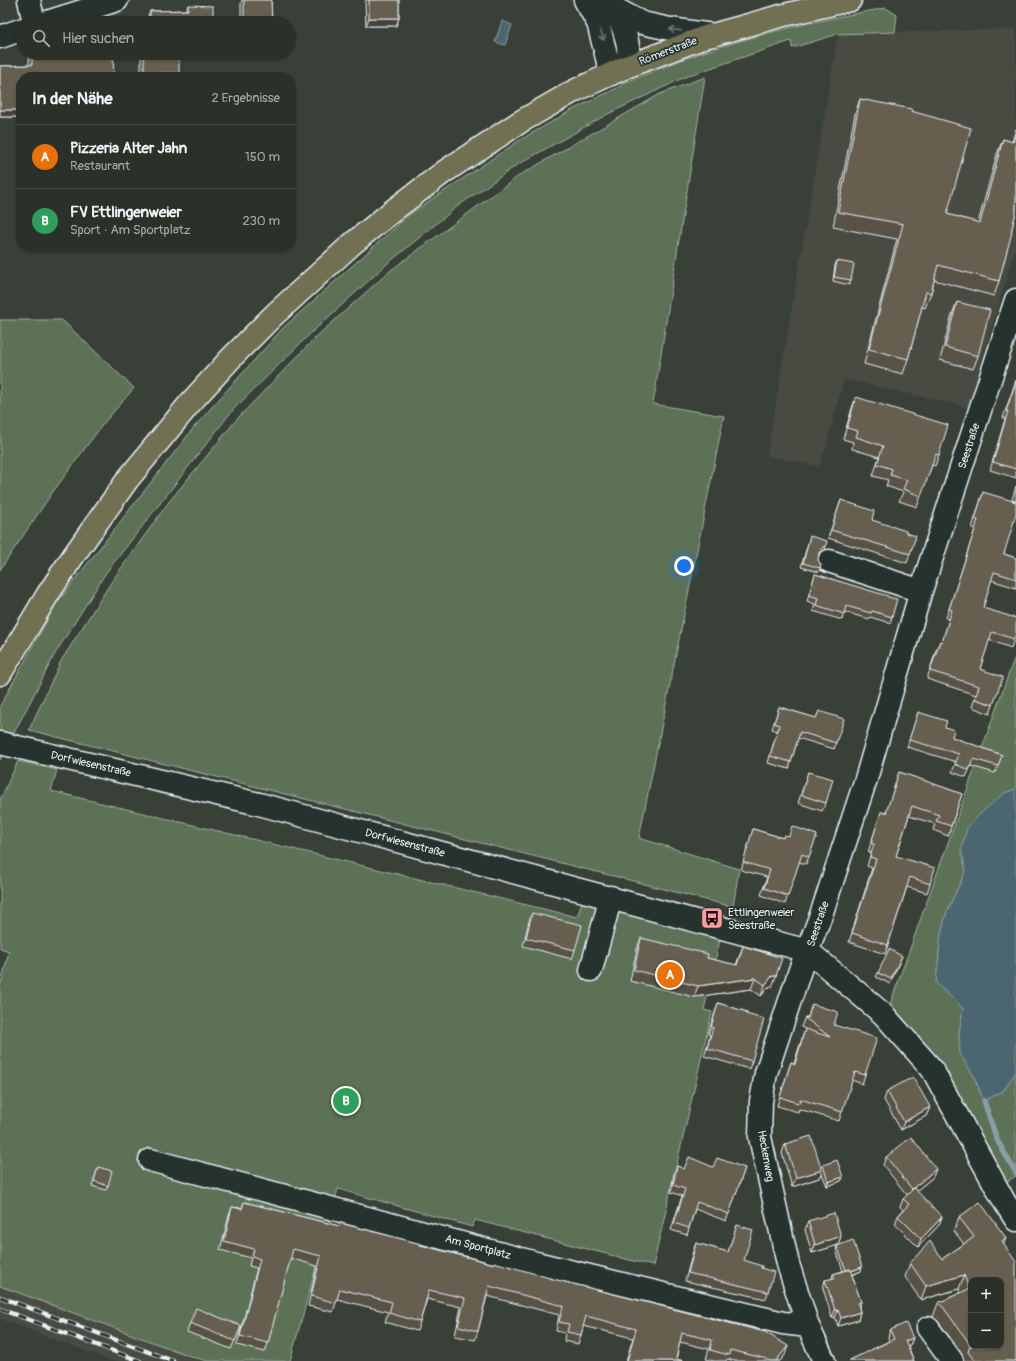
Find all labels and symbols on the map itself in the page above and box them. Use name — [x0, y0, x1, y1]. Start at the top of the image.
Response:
one-way arrow — [669, 25, 682, 33]
one-way arrow — [599, 28, 606, 41]
street label: Römerstraße — [637, 34, 699, 68]
street label: Seestraße — [956, 421, 983, 470]
your location — [674, 556, 694, 576]
street label: Dorfwiesenstraße — [50, 748, 133, 780]
street label: Dorfwiesenstraße — [364, 826, 447, 860]
street label: Seestraße — [804, 899, 832, 948]
bus stop icon: Ettlingenweier Seestraße — [699, 905, 725, 931]
place label: Ettlingenweier Seestraße — [728, 906, 794, 932]
pin: A — [657, 960, 683, 990]
pin: B — [333, 1086, 359, 1116]
street label: Heckenweg — [755, 1129, 777, 1183]
street label: Am Sportplatz — [444, 1232, 513, 1262]

